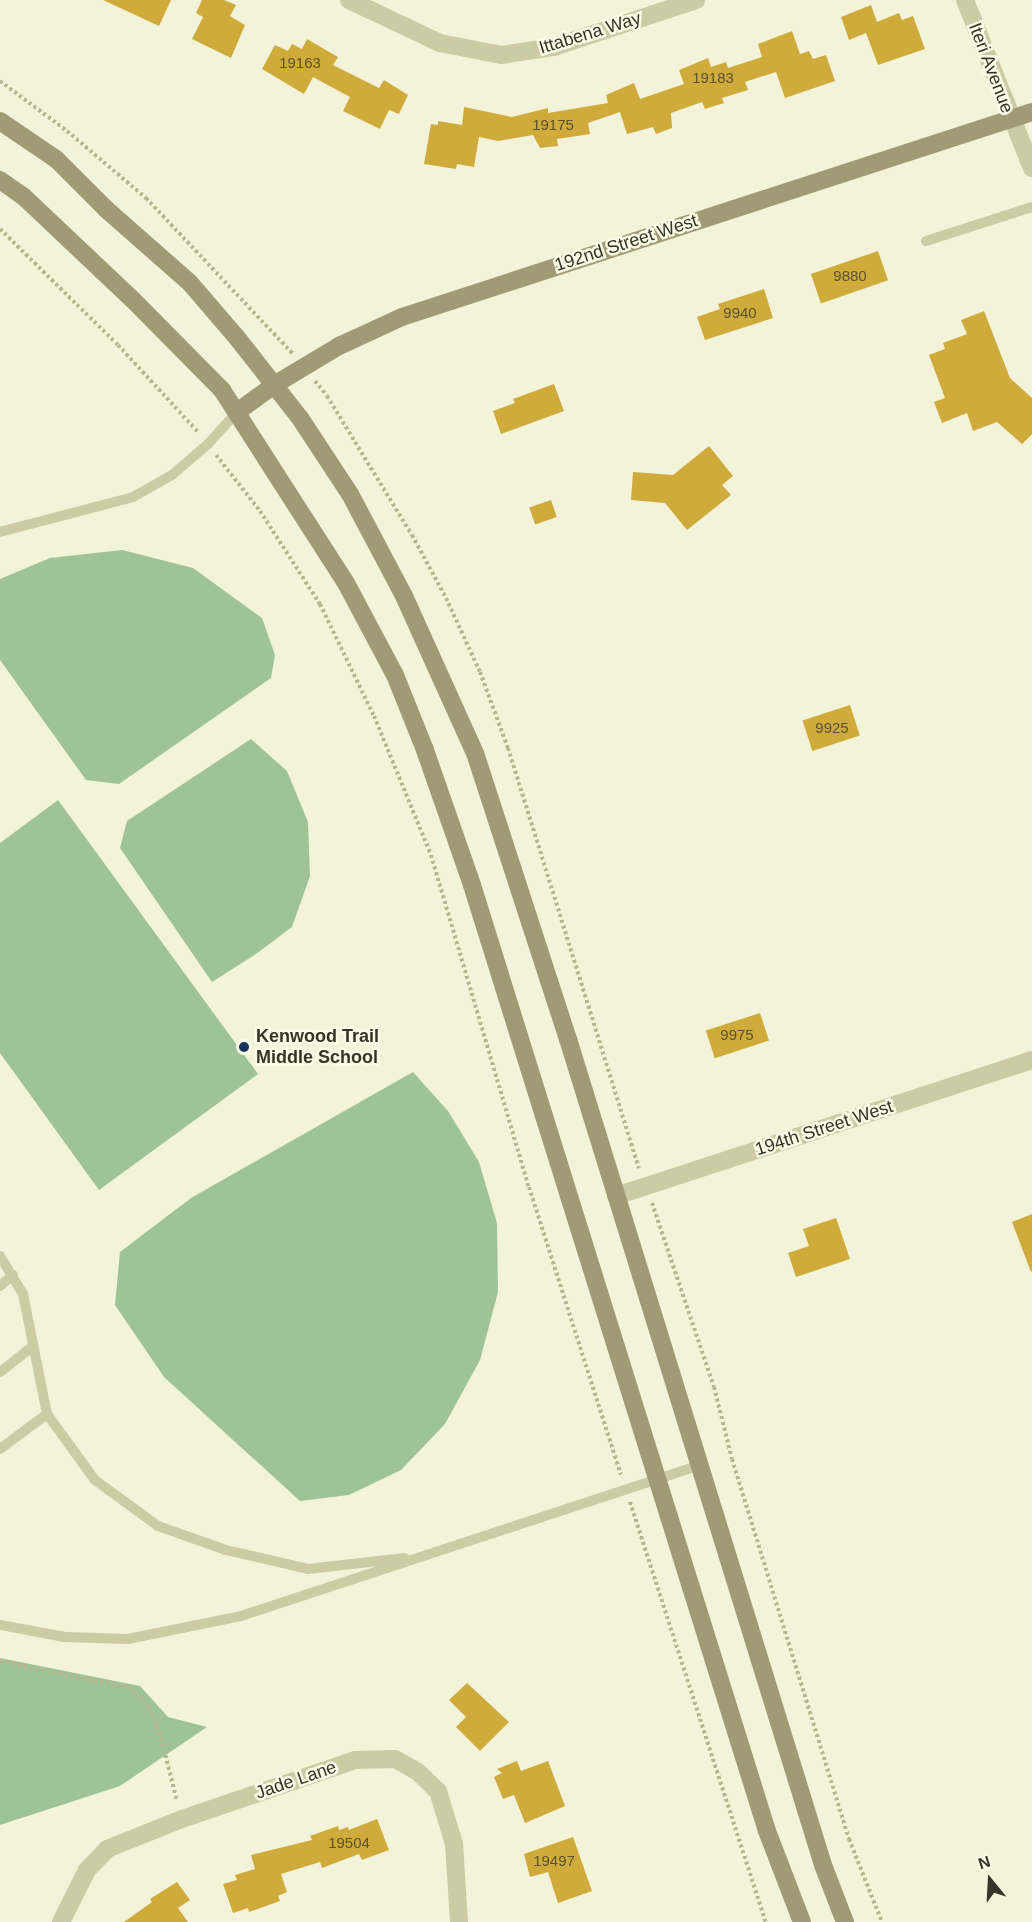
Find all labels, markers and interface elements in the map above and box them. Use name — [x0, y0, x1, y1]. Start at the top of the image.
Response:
street label: Ittabena Way — [536, 7, 644, 59]
street label: Iteri Avenue — [964, 19, 1018, 117]
house number: 19163 — [279, 54, 321, 72]
house number: 19183 — [692, 69, 734, 87]
house number: 19175 — [532, 116, 574, 134]
street label: 192nd Street West — [552, 210, 700, 276]
house number: 9880 — [833, 267, 867, 285]
house number: 9940 — [723, 304, 757, 322]
house number: 9925 — [815, 719, 849, 737]
place label: Kenwood Trail Middle School — [256, 1026, 379, 1068]
house number: 9975 — [720, 1026, 754, 1044]
marker: Kenwood Trail Middle School — [237, 1040, 251, 1054]
street label: 194th Street West — [752, 1096, 896, 1160]
street label: Jade Lane — [253, 1756, 339, 1804]
house number: 19504 — [328, 1834, 370, 1852]
north arrow — [960, 1850, 1020, 1910]
house number: 19497 — [533, 1852, 575, 1870]
text: N — [976, 1853, 992, 1872]

